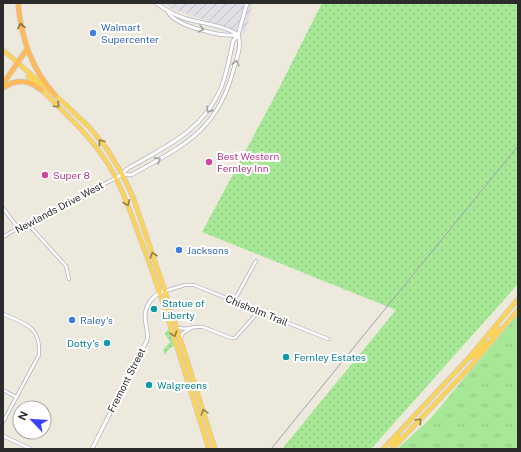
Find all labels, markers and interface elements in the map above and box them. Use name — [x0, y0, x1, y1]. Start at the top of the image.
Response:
place label: Walmart Supercenter — [101, 21, 159, 45]
one-way arrow — [17, 23, 26, 30]
one-way arrow — [197, 24, 204, 33]
marker: Walmart Supercenter — [88, 28, 98, 38]
one-way arrow — [231, 59, 239, 66]
one-way arrow — [52, 100, 59, 107]
one-way arrow — [207, 105, 214, 112]
one-way arrow — [99, 139, 106, 146]
place label: Best Western Fernley Inn — [217, 150, 279, 174]
one-way arrow — [154, 157, 161, 164]
marker: Best Western Fernley Inn — [204, 157, 214, 167]
place label: Super 8 — [53, 169, 90, 181]
marker: Super 8 — [40, 170, 50, 180]
street label: Newlands Drive West — [13, 179, 105, 235]
one-way arrow — [123, 200, 131, 207]
place label: Jacksons — [187, 244, 229, 256]
marker: Jacksons — [174, 245, 184, 255]
one-way arrow — [149, 252, 157, 259]
street label: Chisholm Trail — [224, 292, 290, 328]
place label: Statue of Liberty — [162, 297, 205, 321]
marker: Statue of Liberty — [149, 304, 159, 314]
place label: Raley's — [80, 314, 113, 326]
marker: Raley's — [67, 315, 77, 325]
one-way arrow — [169, 330, 177, 337]
place label: Dotty's — [67, 337, 99, 349]
marker: Dotty's — [102, 338, 112, 348]
street label: Fremont Street — [105, 346, 147, 414]
place label: Fernley Estates — [294, 351, 366, 363]
marker: Fernley Estates — [281, 352, 291, 362]
place label: Walgreens — [157, 379, 207, 391]
marker: Walgreens — [144, 380, 154, 390]
north arrow — [12, 400, 52, 440]
one-way arrow — [200, 408, 209, 415]
text: N — [16, 409, 30, 422]
one-way arrow — [415, 418, 422, 426]

